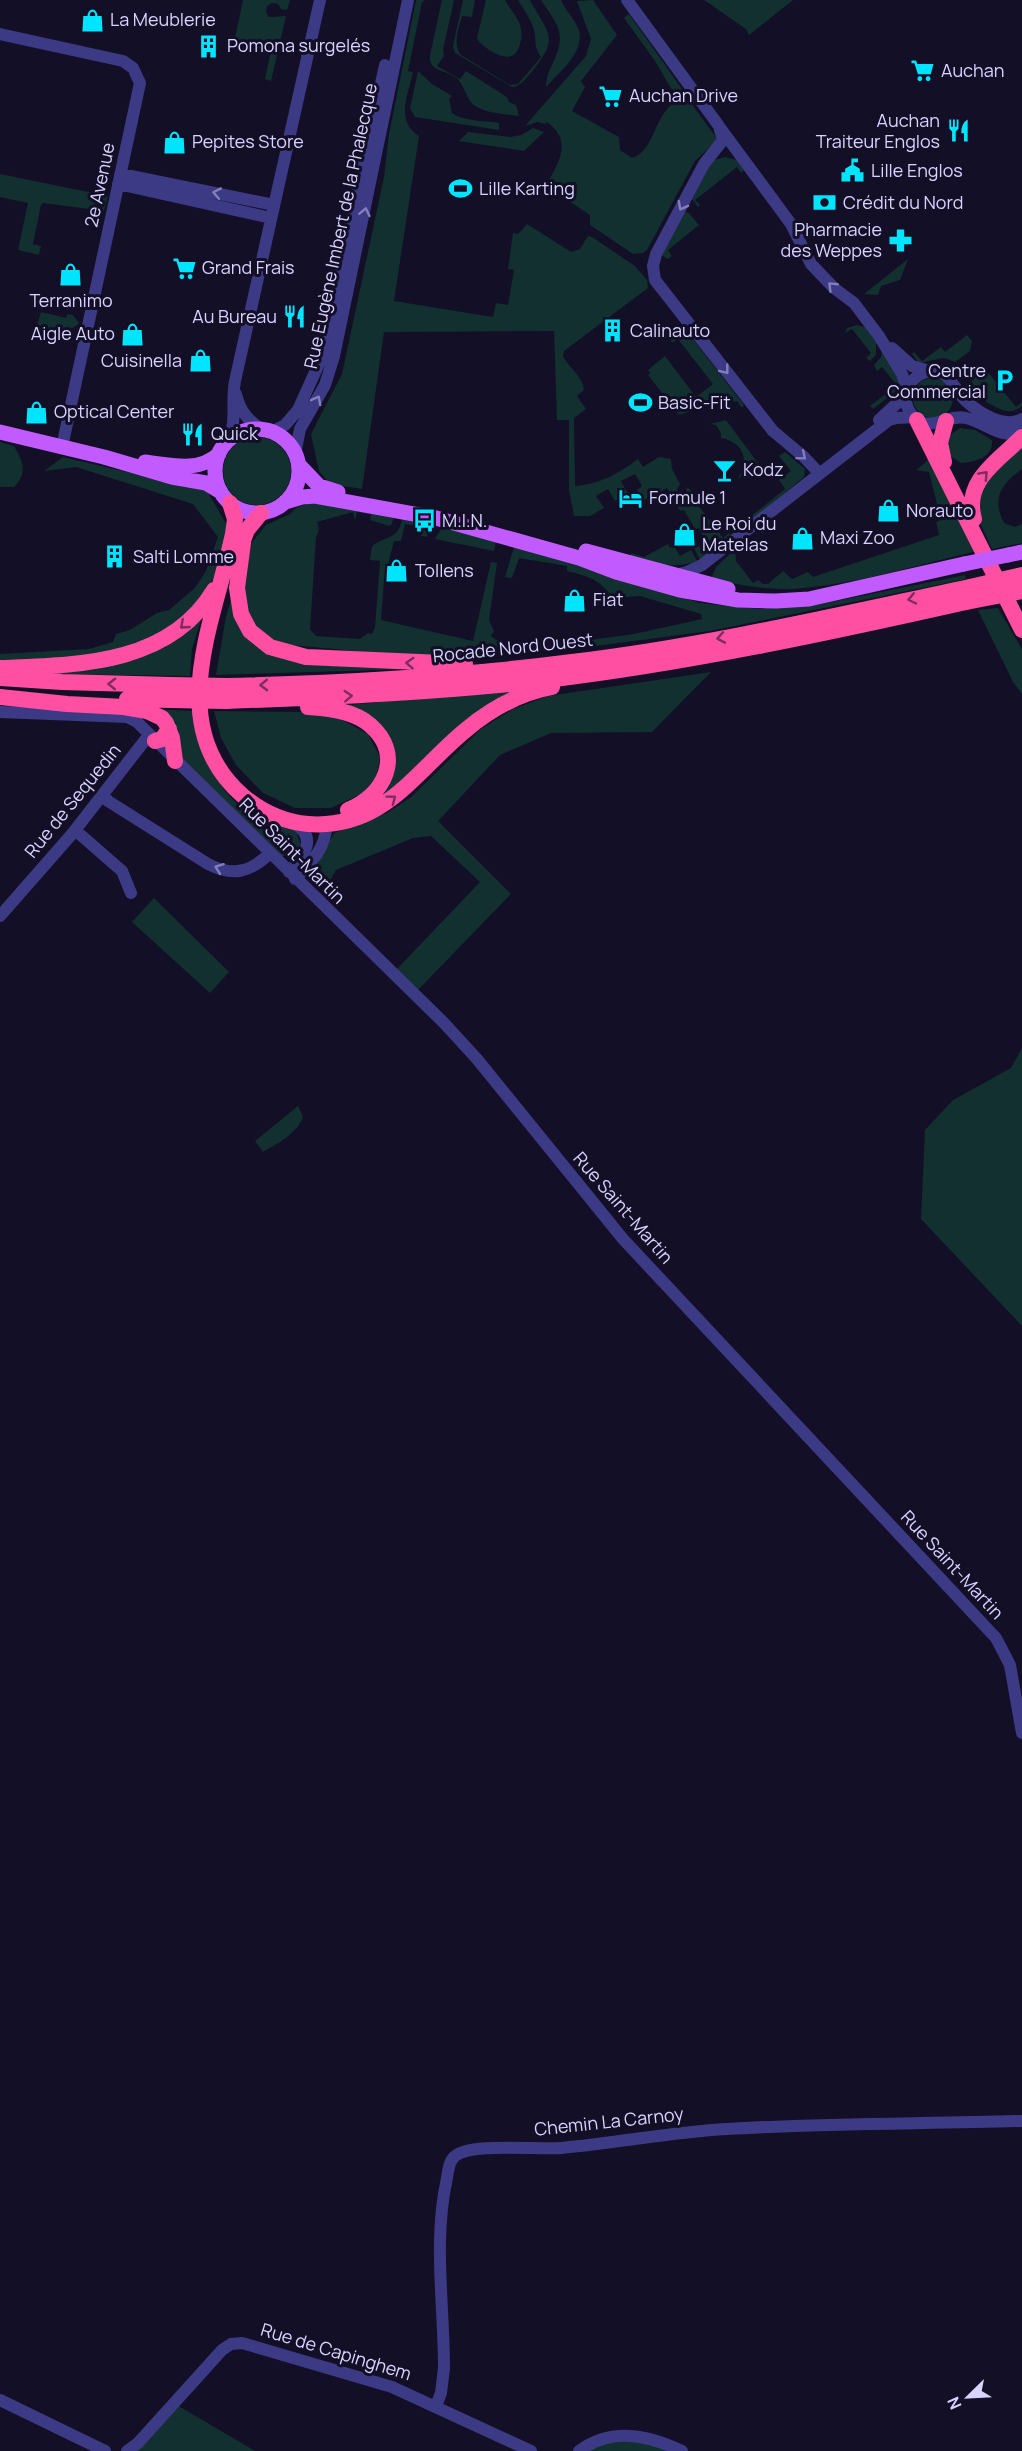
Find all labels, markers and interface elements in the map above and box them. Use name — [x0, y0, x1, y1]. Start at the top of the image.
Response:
shop icon: La Meublerie — [79, 7, 105, 33]
place label: La Meublerie — [110, 7, 216, 31]
building icon: Pomona surgelés — [196, 33, 222, 59]
place label: Pomona surgelés — [227, 33, 370, 57]
supermarket icon: Auchan — [910, 58, 936, 84]
place label: Auchan — [941, 58, 1004, 82]
street label: Rue Eugène Imbert de la Phalecque — [298, 81, 382, 371]
supermarket icon: Auchan Drive — [598, 83, 624, 109]
place label: Auchan Drive — [629, 83, 738, 107]
place label: Auchan Traiteur Englos — [816, 108, 940, 153]
restaurant icon: Auchan Traiteur Englos — [945, 118, 971, 144]
shop icon: Pepites Store — [161, 129, 187, 155]
place label: Pepites Store — [192, 129, 304, 153]
street label: 2e Avenue — [78, 140, 120, 229]
public building icon: Lille Englos — [840, 158, 866, 184]
place label: Lille Englos — [871, 158, 963, 182]
sports icon: Lille Karting — [448, 176, 474, 202]
place label: Lille Karting — [479, 176, 575, 200]
one-way arrow — [212, 187, 222, 200]
bank icon: Crédit du Nord — [812, 190, 838, 216]
place label: Crédit du Nord — [843, 190, 963, 214]
one-way arrow — [678, 200, 689, 210]
one-way arrow — [358, 207, 371, 217]
place label: Pharmacie des Weppes — [780, 217, 882, 262]
pharmacy icon: Pharmacie des Weppes — [887, 227, 913, 253]
supermarket icon: Grand Frais — [171, 255, 197, 281]
place label: Grand Frais — [202, 255, 295, 279]
shop icon: Terranimo — [58, 262, 84, 288]
one-way arrow — [828, 282, 839, 293]
place label: Terranimo — [29, 288, 113, 312]
place label: Au Bureau — [192, 304, 277, 328]
restaurant icon: Au Bureau — [282, 304, 308, 330]
building icon: Calinauto — [599, 318, 625, 344]
place label: Calinauto — [630, 318, 710, 342]
place label: Aigle Auto — [31, 321, 115, 345]
shop icon: Aigle Auto — [120, 321, 146, 347]
place label: Cuisinella — [101, 348, 182, 372]
shop icon: Cuisinella — [187, 348, 213, 374]
place label: Centre Commercial — [887, 358, 986, 403]
one-way arrow — [717, 363, 728, 374]
parking icon: Centre Commercial — [991, 368, 1017, 394]
sports icon: Basic-Fit — [627, 390, 653, 416]
place label: Basic-Fit — [658, 390, 731, 414]
one-way arrow — [310, 396, 321, 407]
shop icon: Optical Center — [23, 399, 49, 425]
place label: Optical Center — [54, 399, 175, 423]
restaurant icon: Quick — [180, 421, 206, 447]
place label: Quick — [211, 421, 259, 445]
one-way arrow — [795, 449, 806, 460]
bar icon: Kodz — [712, 457, 738, 483]
place label: Kodz — [743, 457, 784, 481]
one-way arrow — [977, 471, 988, 482]
hotel icon: Formule 1 — [618, 485, 644, 511]
place label: Formule 1 — [649, 485, 726, 509]
shop icon: Norauto — [875, 498, 901, 524]
place label: Norauto — [906, 498, 973, 522]
bus stop icon: M.I.N. — [411, 508, 437, 534]
place label: M.I.N. — [442, 508, 487, 532]
place label: Le Roi du Matelas — [702, 511, 776, 556]
shop icon: Le Roi du Matelas — [671, 521, 697, 547]
shop icon: Maxi Zoo — [789, 525, 815, 551]
place label: Maxi Zoo — [820, 525, 895, 549]
building icon: Salti Lomme — [102, 544, 128, 570]
place label: Salti Lomme — [133, 544, 234, 568]
shop icon: Tollens — [384, 558, 410, 584]
place label: Tollens — [415, 558, 474, 582]
shop icon: Fiat — [562, 587, 588, 613]
place label: Fiat — [593, 587, 623, 611]
one-way arrow — [908, 592, 918, 605]
one-way arrow — [181, 618, 191, 629]
street label: Rocade Nord Ouest — [432, 627, 594, 667]
one-way arrow — [717, 631, 727, 644]
one-way arrow — [406, 656, 415, 669]
one-way arrow — [108, 677, 117, 690]
one-way arrow — [260, 678, 269, 691]
one-way arrow — [343, 690, 352, 703]
street label: Rue de Sequedin — [19, 738, 126, 862]
street label: Rue Saint-Martin — [234, 792, 351, 909]
one-way arrow — [386, 795, 397, 806]
one-way arrow — [214, 863, 225, 875]
street label: Rue Saint-Martin — [569, 1146, 679, 1268]
street label: Rue Saint-Martin — [896, 1505, 1009, 1624]
street label: Chemin La Carnoy — [533, 2101, 685, 2141]
street label: Rue de Capinghem — [258, 2317, 415, 2385]
north arrow — [938, 2367, 998, 2427]
text: N — [942, 2393, 967, 2413]

